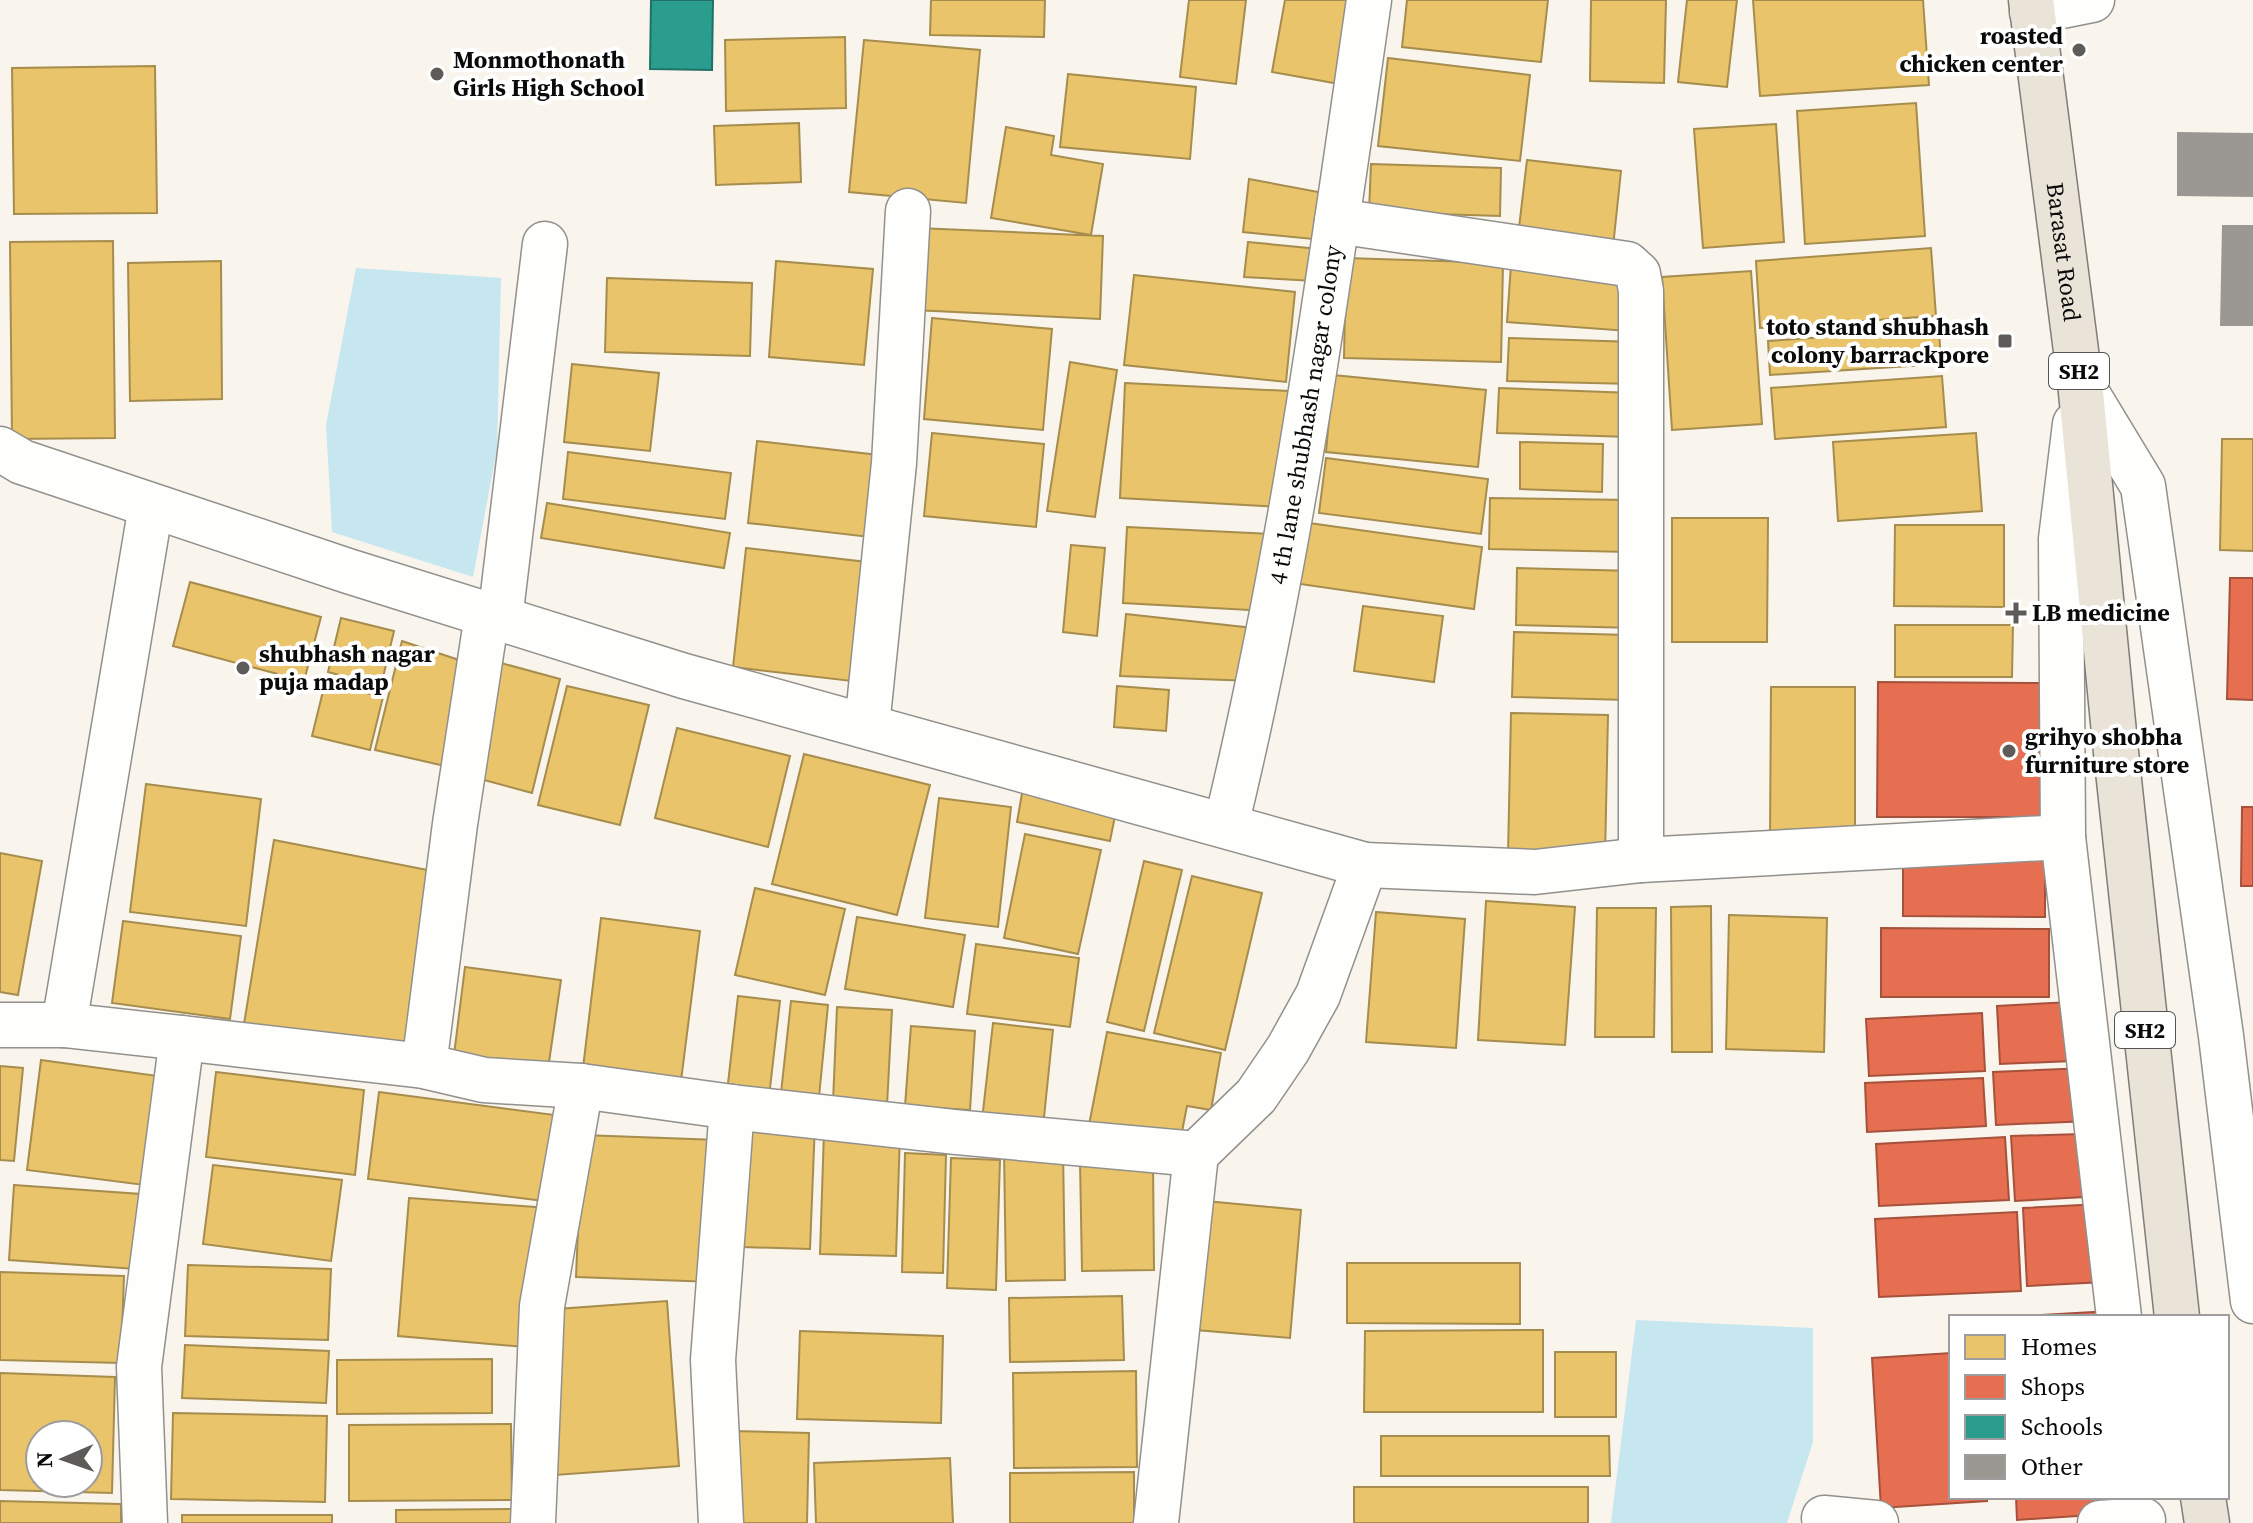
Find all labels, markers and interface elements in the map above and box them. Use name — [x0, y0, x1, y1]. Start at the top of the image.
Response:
place label: roasted chicken center — [1899, 19, 2064, 80]
marker: roasted chicken center — [2070, 41, 2088, 59]
place label: Monmothonath Girls High School — [453, 43, 645, 104]
marker: Monmothonath Girls High School — [428, 65, 446, 83]
street label: Barasat Road — [2039, 180, 2089, 324]
street label: 4 th lane shubhash nagar colony — [1261, 242, 1349, 587]
place label: toto stand shubhash colony barrackpore — [1766, 310, 1989, 371]
marker: toto stand shubhash colony barrackpore — [1996, 332, 2014, 350]
road number: SH2 — [2049, 353, 2109, 389]
place label: LB medicine — [2032, 596, 2170, 629]
marker: LB medicine — [2007, 604, 2025, 622]
place label: shubhash nagar puja madap — [259, 637, 436, 698]
marker: shubhash nagar puja madap — [234, 659, 252, 677]
place label: grihyo shobha furniture store — [2025, 720, 2189, 781]
marker: grihyo shobha furniture store — [2000, 742, 2018, 760]
road number: SH2 — [2115, 1012, 2175, 1048]
legend — [1949, 1315, 2229, 1499]
text: Homes — [2021, 1330, 2097, 1363]
text: Shops — [2021, 1370, 2085, 1403]
text: Schools — [2021, 1410, 2103, 1443]
north arrow — [24, 1419, 104, 1499]
text: Other — [2021, 1450, 2083, 1483]
text: N — [29, 1451, 59, 1468]

